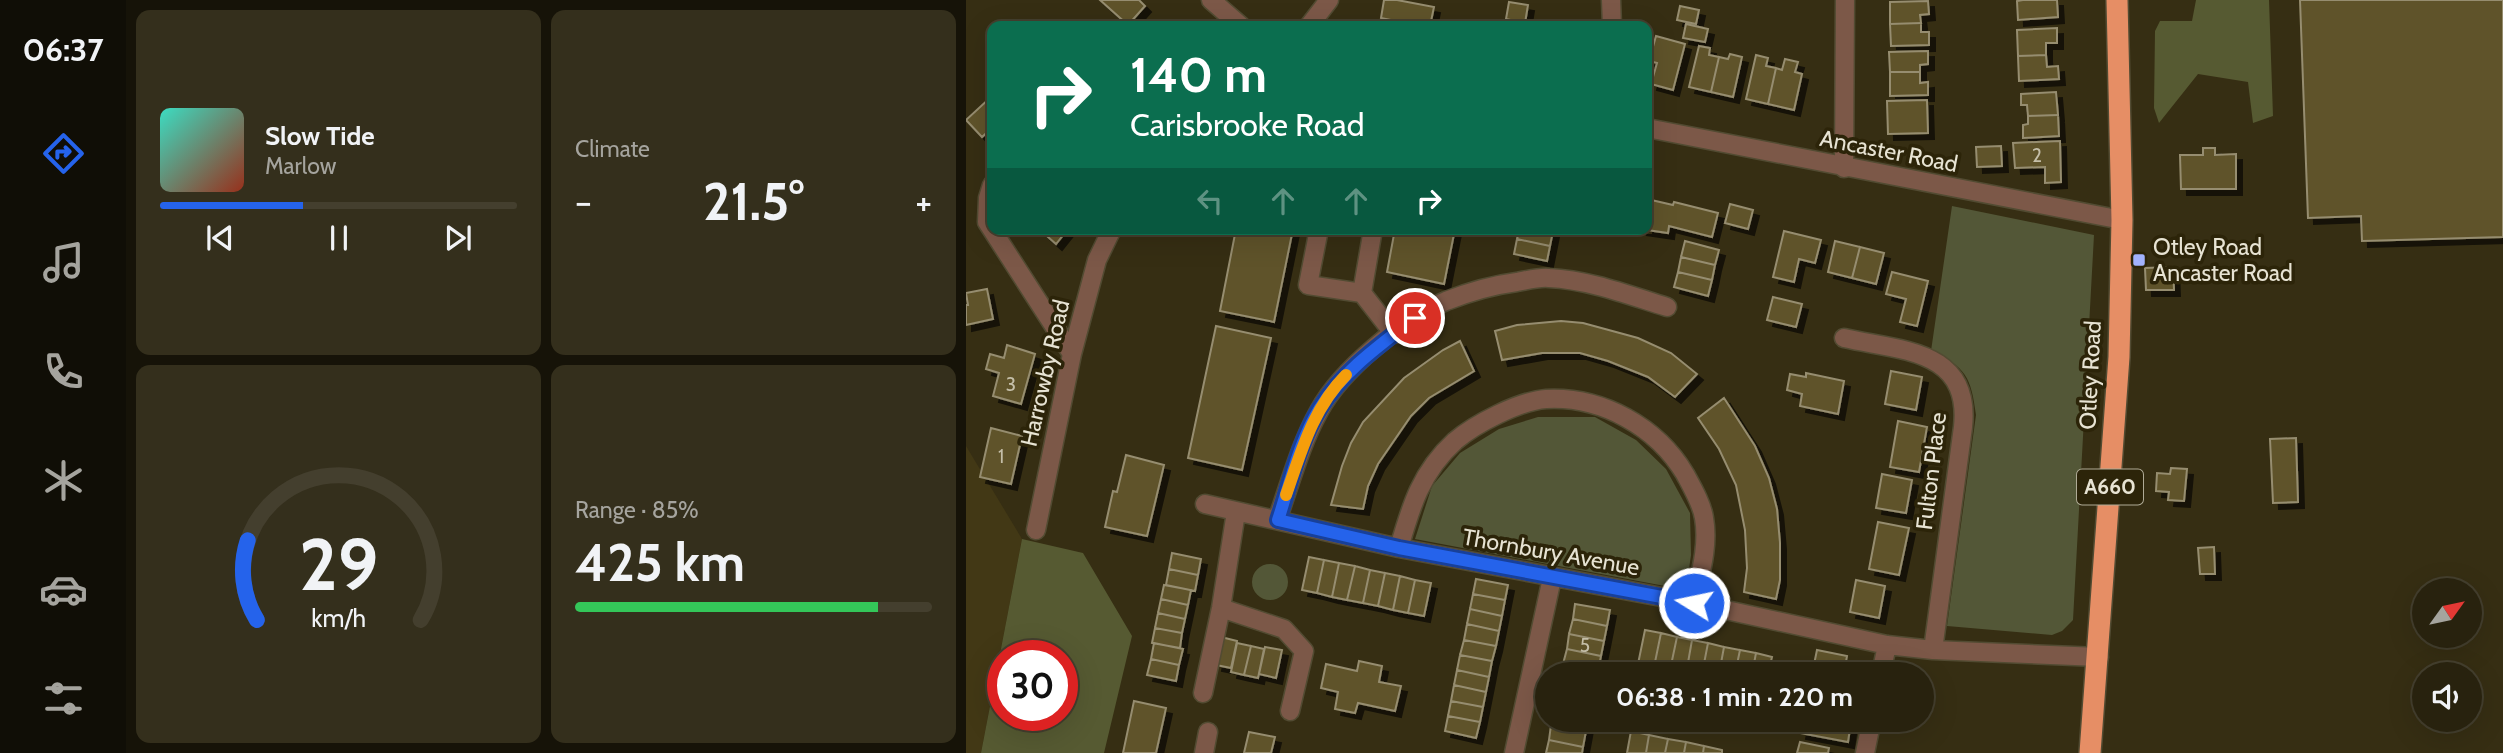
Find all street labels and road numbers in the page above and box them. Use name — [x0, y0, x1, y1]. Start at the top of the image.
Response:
street label: Ancaster Road — [1818, 124, 1960, 178]
street label: Harrowby Road — [1015, 297, 1075, 449]
street label: Otley Road — [2073, 320, 2107, 430]
street label: Fulton Place — [1910, 410, 1952, 531]
road number: A660 — [2077, 470, 2143, 504]
street label: Thornbury Avenue — [1460, 523, 1642, 581]

